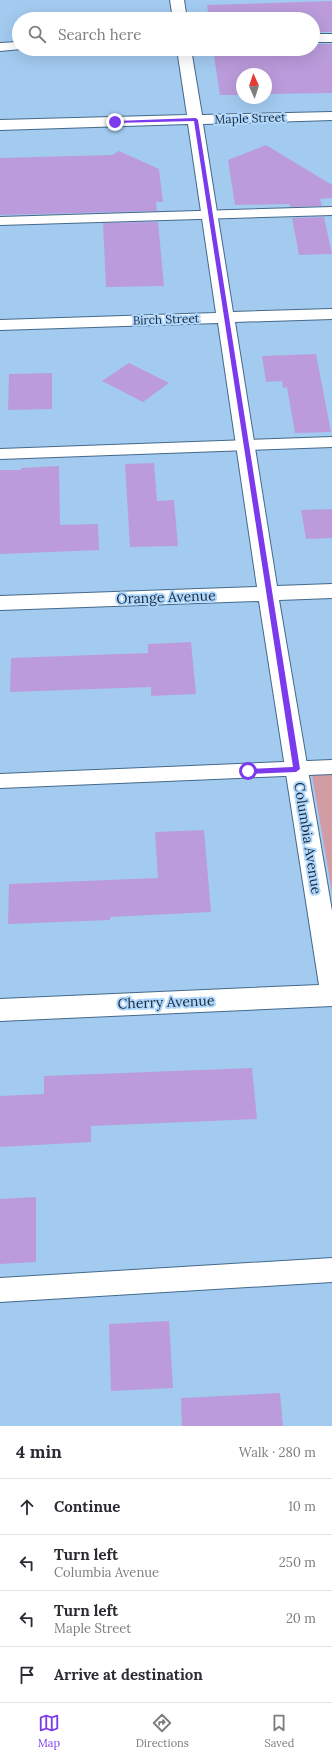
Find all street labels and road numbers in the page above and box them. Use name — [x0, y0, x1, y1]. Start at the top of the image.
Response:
street label: Maple Street — [214, 109, 286, 127]
street label: Birch Street — [132, 310, 200, 328]
street label: Orange Avenue — [116, 586, 216, 608]
street label: Columbia Avenue — [290, 781, 326, 896]
street label: Cherry Avenue — [117, 991, 215, 1013]

